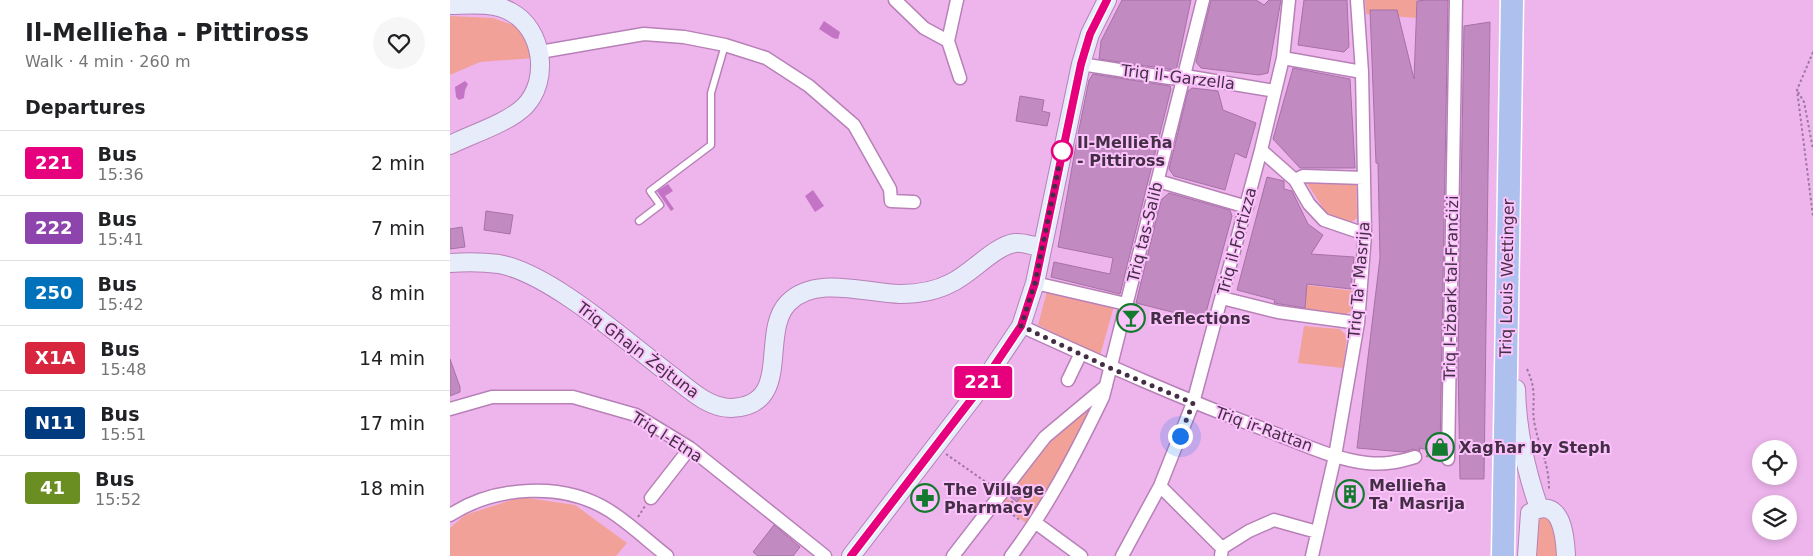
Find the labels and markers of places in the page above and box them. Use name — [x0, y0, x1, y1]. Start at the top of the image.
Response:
place label: Il-Mellieħa - Pittiross — [1077, 133, 1173, 170]
marker: Il-Mellieħa - Pittiross — [1051, 140, 1073, 162]
bar icon: Reflections — [1116, 303, 1146, 333]
place label: Reflections — [1150, 309, 1250, 328]
shop icon: Xagħar by Steph — [1425, 432, 1455, 462]
place label: Xagħar by Steph — [1459, 438, 1611, 457]
place label: Mellieħa Ta' Masrija — [1369, 476, 1465, 513]
building icon: Mellieħa Ta' Masrija — [1335, 479, 1365, 509]
place label: The Village Pharmacy — [944, 480, 1045, 517]
pharmacy icon: The Village Pharmacy — [910, 483, 940, 513]

